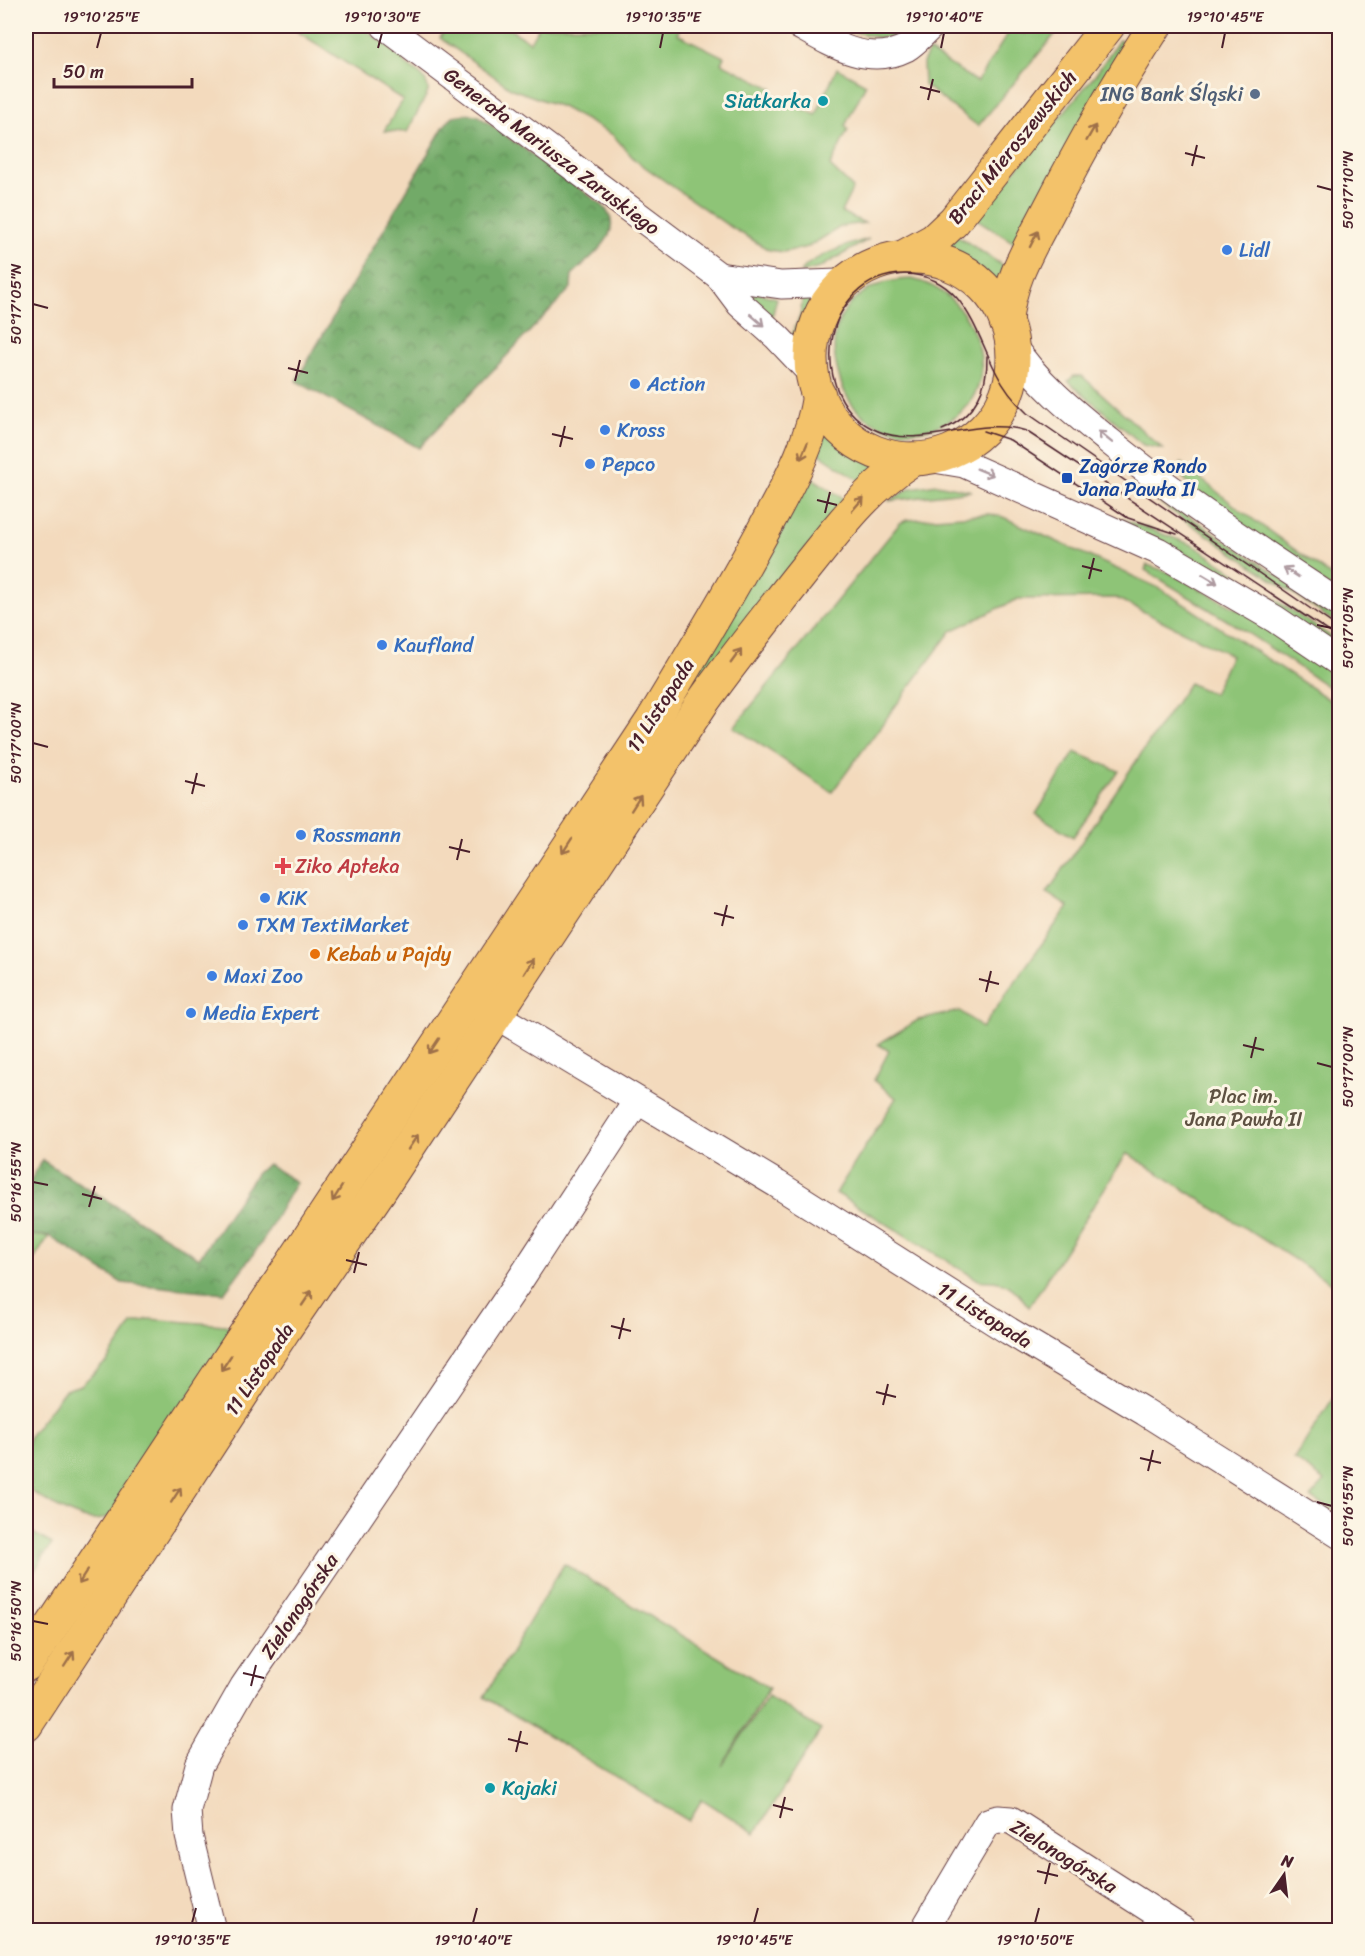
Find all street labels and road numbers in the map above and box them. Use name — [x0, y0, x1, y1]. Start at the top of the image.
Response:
street label: Generała Mariusza Zaruskiego — [436, 58, 668, 245]
street label: Braci Mieroszewskich — [939, 62, 1086, 232]
street label: 11 Listopada — [617, 651, 704, 759]
street label: 11 Listopada — [930, 1272, 1039, 1358]
street label: 11 Listopada — [215, 1315, 304, 1423]
street label: Zielonogórska — [251, 1545, 348, 1666]
street label: Zielonogórska — [1003, 1809, 1125, 1904]

